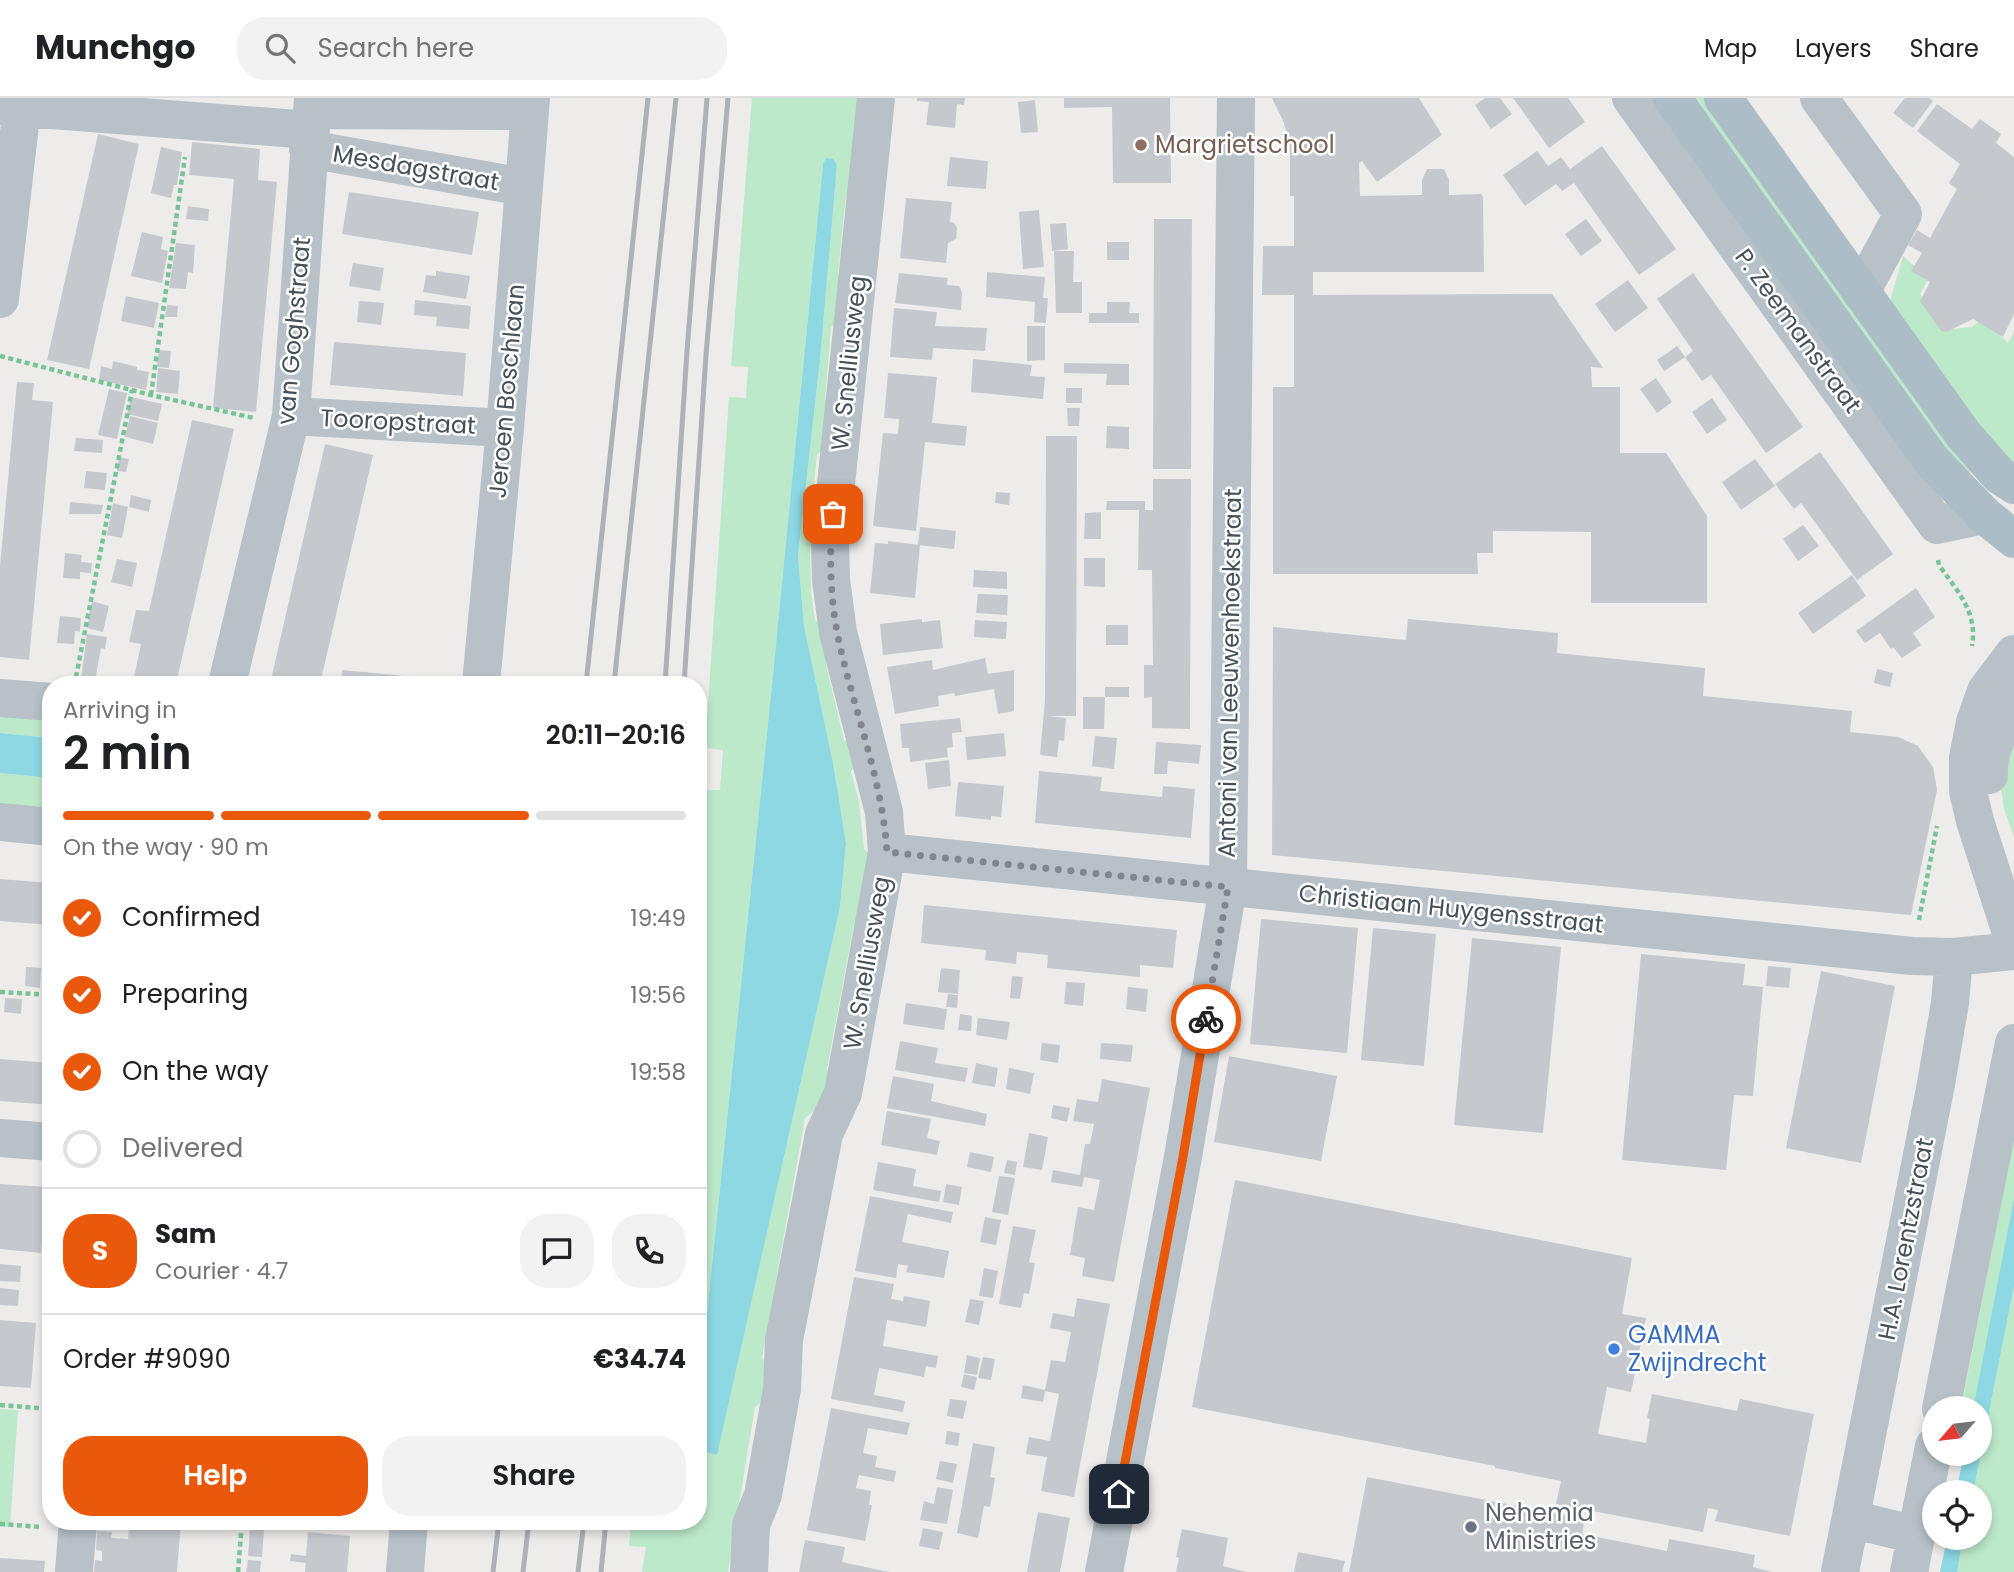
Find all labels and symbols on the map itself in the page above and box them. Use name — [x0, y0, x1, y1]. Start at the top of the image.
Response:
place label: Margrietschool — [1155, 128, 1335, 161]
street label: Mesdagstraat — [330, 137, 502, 198]
marker: Margrietschool — [1133, 137, 1149, 153]
street label: van Goghstraat — [269, 236, 318, 426]
street label: P. Zeemanstraat — [1728, 242, 1869, 420]
street label: W. Snelliusweg — [823, 274, 874, 452]
street label: Jeroen Boschlaan — [481, 283, 532, 499]
street label: Tooropstraat — [319, 401, 477, 442]
pin — [803, 484, 863, 544]
street label: Antoni van Leeuwenhoekstraat — [1210, 488, 1249, 858]
street label: W. Snelliusweg — [835, 874, 898, 1052]
street label: Christiaan Huygensstraat — [1297, 876, 1605, 941]
courier — [1171, 984, 1241, 1054]
street label: H.A. Lorentzstraat — [1870, 1135, 1941, 1343]
place label: GAMMA Zwijndrecht — [1628, 1318, 1767, 1379]
marker: GAMMA Zwijndrecht — [1606, 1341, 1622, 1357]
north arrow — [1922, 1396, 1992, 1466]
pin — [1089, 1464, 1149, 1524]
place label: Nehemia Ministries — [1485, 1496, 1596, 1557]
marker: Nehemia Ministries — [1463, 1519, 1479, 1535]

